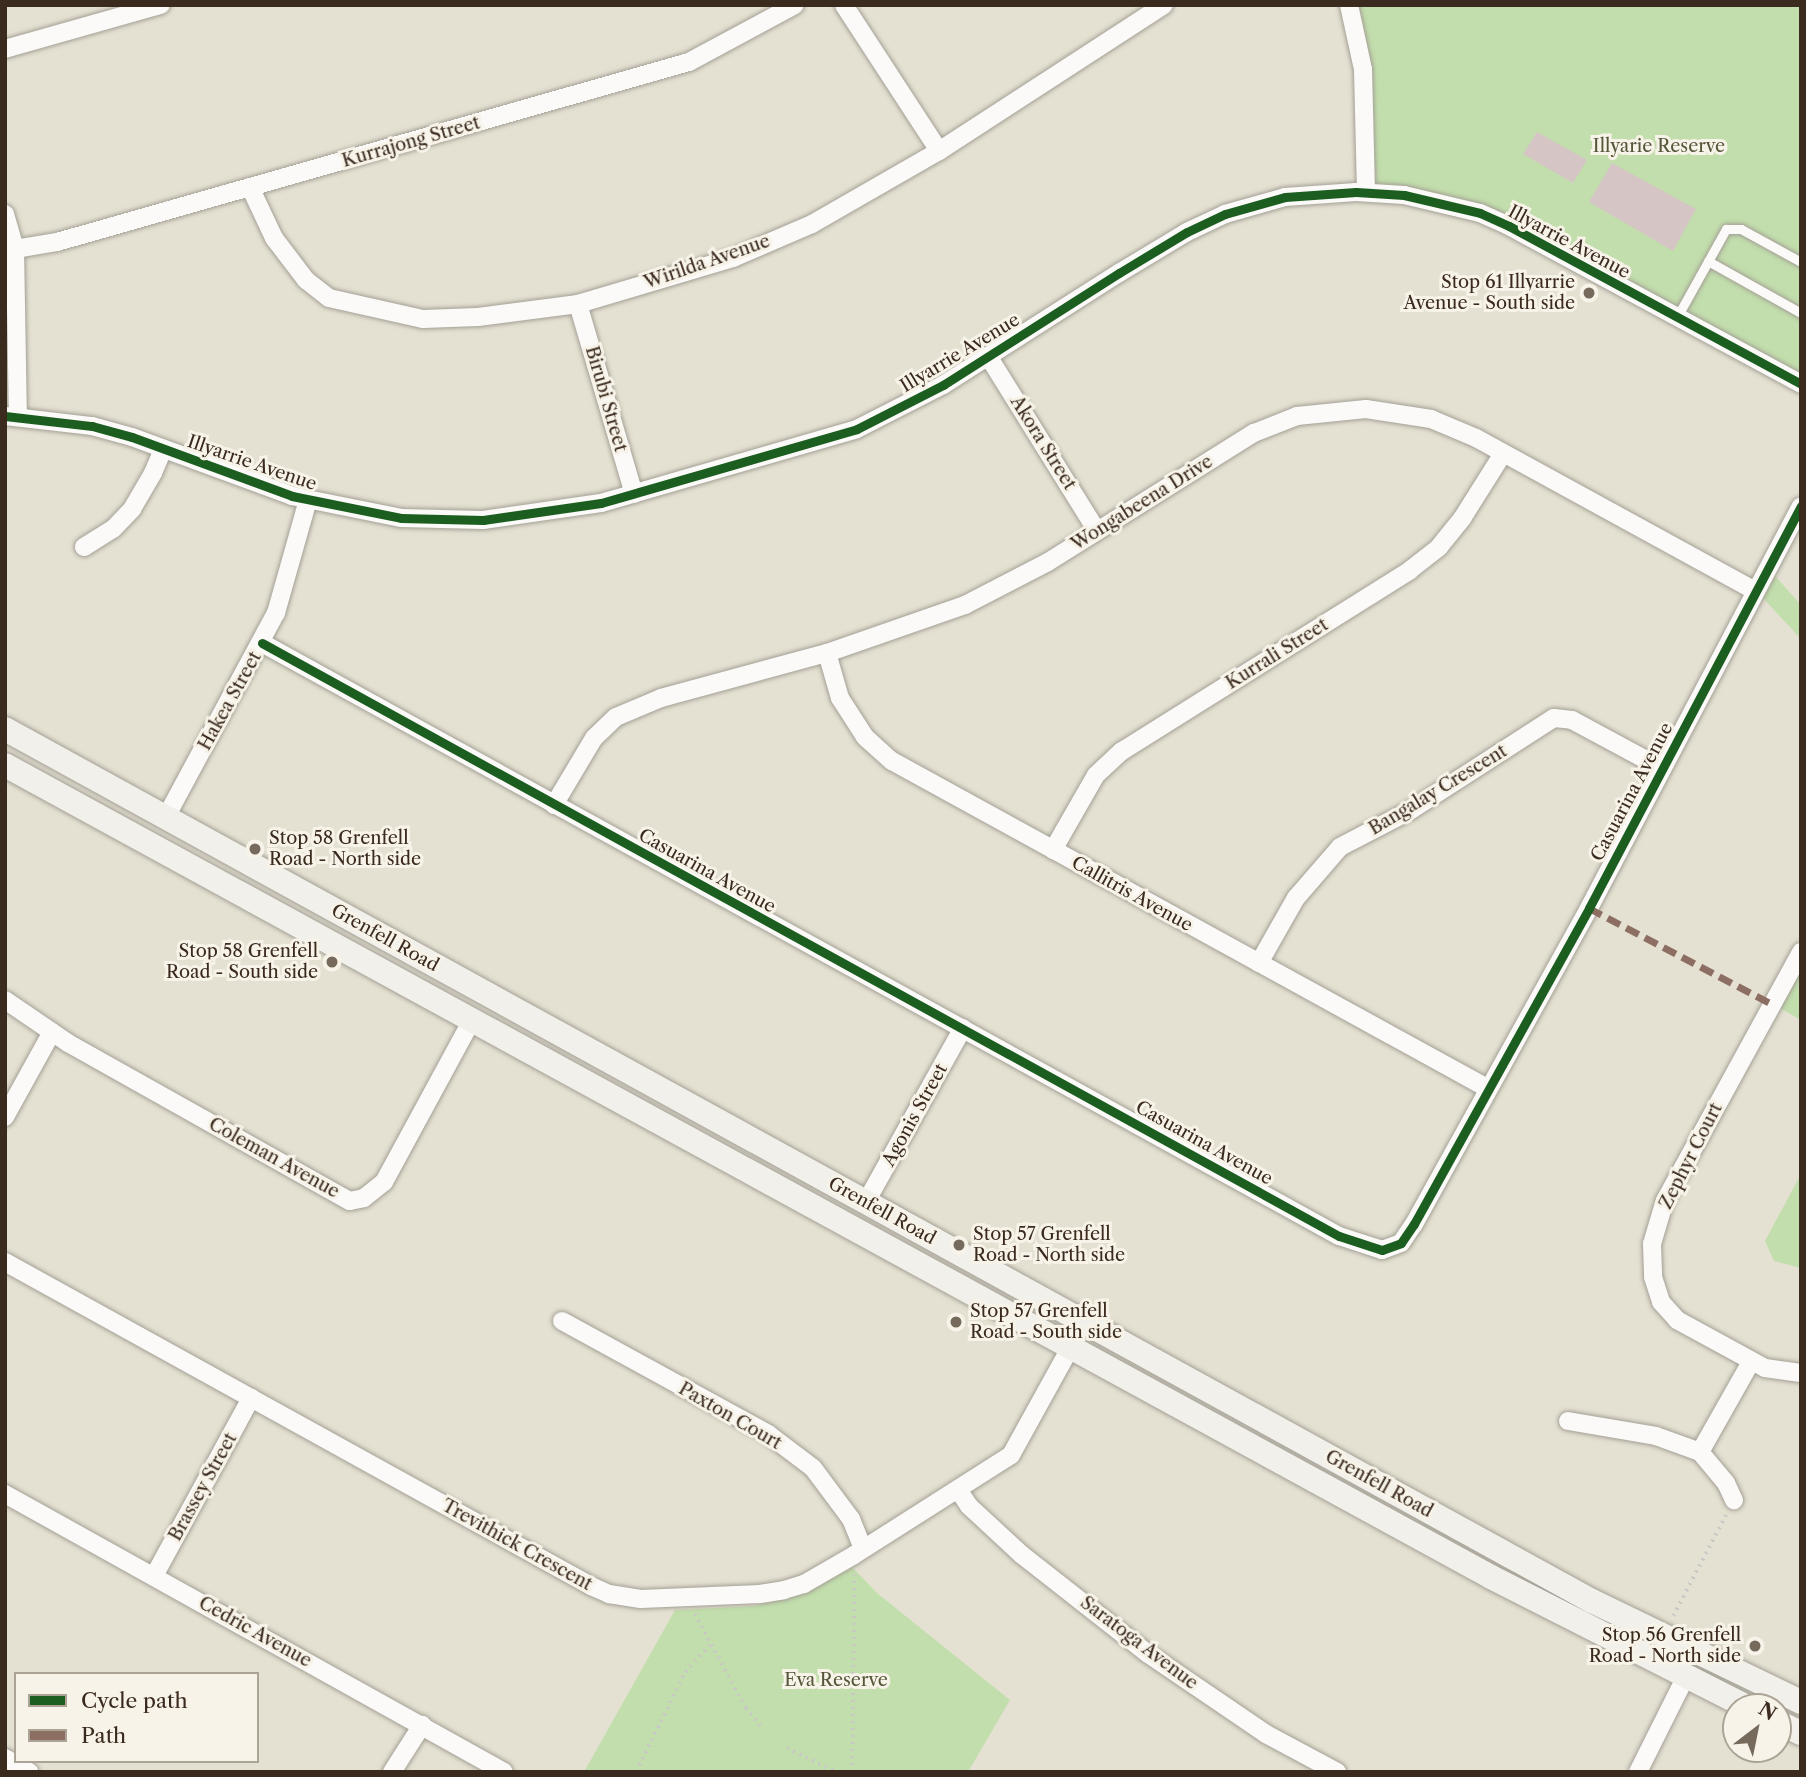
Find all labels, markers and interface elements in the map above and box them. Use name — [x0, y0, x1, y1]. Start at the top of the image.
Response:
street label: Kurrajong Street — [340, 112, 482, 172]
park label: Illyarie Reserve — [1593, 135, 1725, 157]
street label: Illyarrie Avenue — [1504, 201, 1634, 283]
street label: Wirilda Avenue — [641, 230, 773, 294]
place label: Stop 61 Illyarrie Avenue - South side — [1404, 272, 1575, 314]
marker: Stop 61 Illyarrie Avenue - South side — [1581, 285, 1597, 301]
street label: Illyarrie Avenue — [896, 309, 1024, 397]
street label: Birubi Street — [581, 344, 631, 454]
street label: Akora Street — [1006, 392, 1080, 494]
street label: Illyarrie Avenue — [184, 431, 320, 495]
street label: Wongabeena Drive — [1067, 451, 1217, 555]
street label: Kurrali Street — [1222, 614, 1332, 694]
street label: Hakea Street — [194, 648, 266, 754]
street label: Casuarina Avenue — [1586, 719, 1678, 865]
street label: Bangalay Crescent — [1365, 740, 1511, 840]
street label: Casuarina Avenue — [634, 824, 780, 918]
place label: Stop 58 Grenfell Road - North side — [269, 828, 421, 870]
marker: Stop 58 Grenfell Road - North side — [247, 841, 263, 857]
street label: Callitris Avenue — [1067, 852, 1197, 936]
street label: Grenfell Road — [328, 900, 442, 976]
place label: Stop 58 Grenfell Road - South side — [166, 941, 318, 984]
marker: Stop 58 Grenfell Road - South side — [324, 954, 340, 970]
street label: Agonis Street — [878, 1060, 952, 1170]
street label: Casuarina Avenue — [1131, 1096, 1277, 1190]
street label: Zephyr Court — [1655, 1099, 1727, 1213]
street label: Coleman Avenue — [205, 1113, 343, 1203]
street label: Grenfell Road — [825, 1173, 939, 1249]
place label: Stop 57 Grenfell Road - North side — [973, 1224, 1125, 1266]
marker: Stop 57 Grenfell Road - North side — [951, 1237, 967, 1253]
place label: Stop 57 Grenfell Road - South side — [970, 1301, 1122, 1344]
marker: Stop 57 Grenfell Road - South side — [948, 1314, 964, 1330]
street label: Paxton Court — [675, 1378, 785, 1454]
street label: Brassey Street — [164, 1429, 242, 1545]
street label: Grenfell Road — [1322, 1446, 1436, 1522]
street label: Trevithick Crescent — [438, 1495, 596, 1595]
street label: Cedric Avenue — [195, 1592, 315, 1672]
street label: Saratoga Avenue — [1076, 1592, 1202, 1694]
place label: Stop 56 Grenfell Road - North side — [1589, 1625, 1741, 1668]
marker: Stop 56 Grenfell Road - North side — [1747, 1638, 1763, 1654]
park label: Eva Reserve — [784, 1669, 888, 1691]
legend — [14, 1672, 259, 1763]
text: Cycle path — [81, 1688, 188, 1713]
north arrow — [1722, 1693, 1792, 1763]
text: N — [1754, 1697, 1780, 1726]
text: Path — [81, 1723, 126, 1748]

